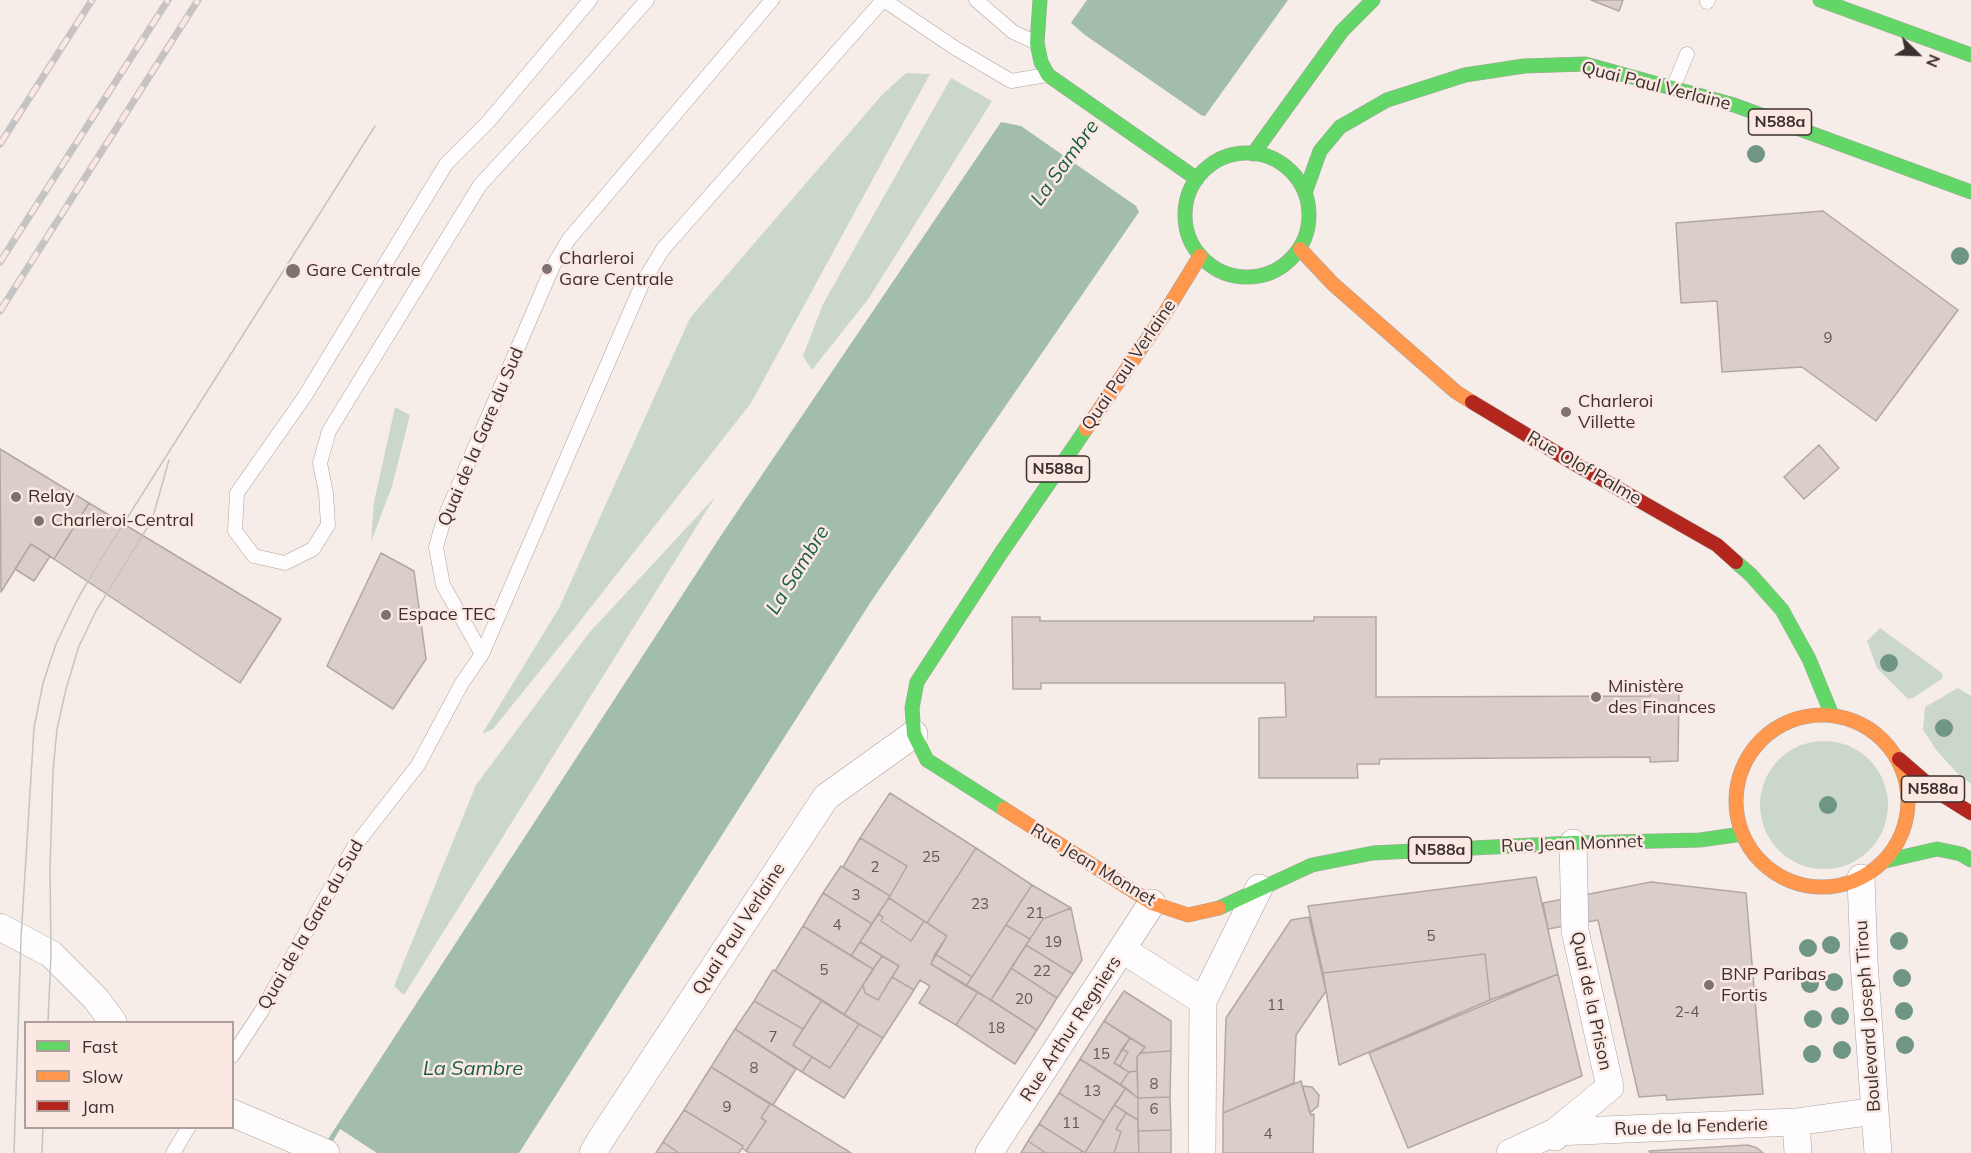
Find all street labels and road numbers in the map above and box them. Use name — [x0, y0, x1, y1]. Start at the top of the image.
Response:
street label: Quai Paul Verlaine — [1579, 57, 1733, 115]
road number: N588a — [1748, 109, 1812, 135]
street label: Quai Paul Verlaine — [1077, 296, 1181, 434]
street label: Quai de la Gare du Sud — [433, 344, 529, 530]
street label: Rue Olof Palme — [1523, 427, 1645, 509]
road number: N588a — [1026, 456, 1090, 482]
road number: N588a — [1902, 776, 1964, 802]
street label: Rue Jean Monnet — [1027, 819, 1159, 911]
street label: Rue Jean Monnet — [1501, 831, 1643, 857]
street label: Quai de la Gare du Sud — [254, 836, 368, 1014]
road number: N588a — [1408, 837, 1472, 863]
street label: Quai Paul Verlaine — [688, 859, 790, 999]
street label: Boulevard Joseph Tirou — [1851, 919, 1885, 1113]
street label: Quai de la Prison — [1566, 930, 1616, 1072]
street label: Rue Arthur Regniers — [1016, 952, 1126, 1106]
street label: Rue de la Fenderie — [1614, 1114, 1768, 1140]

